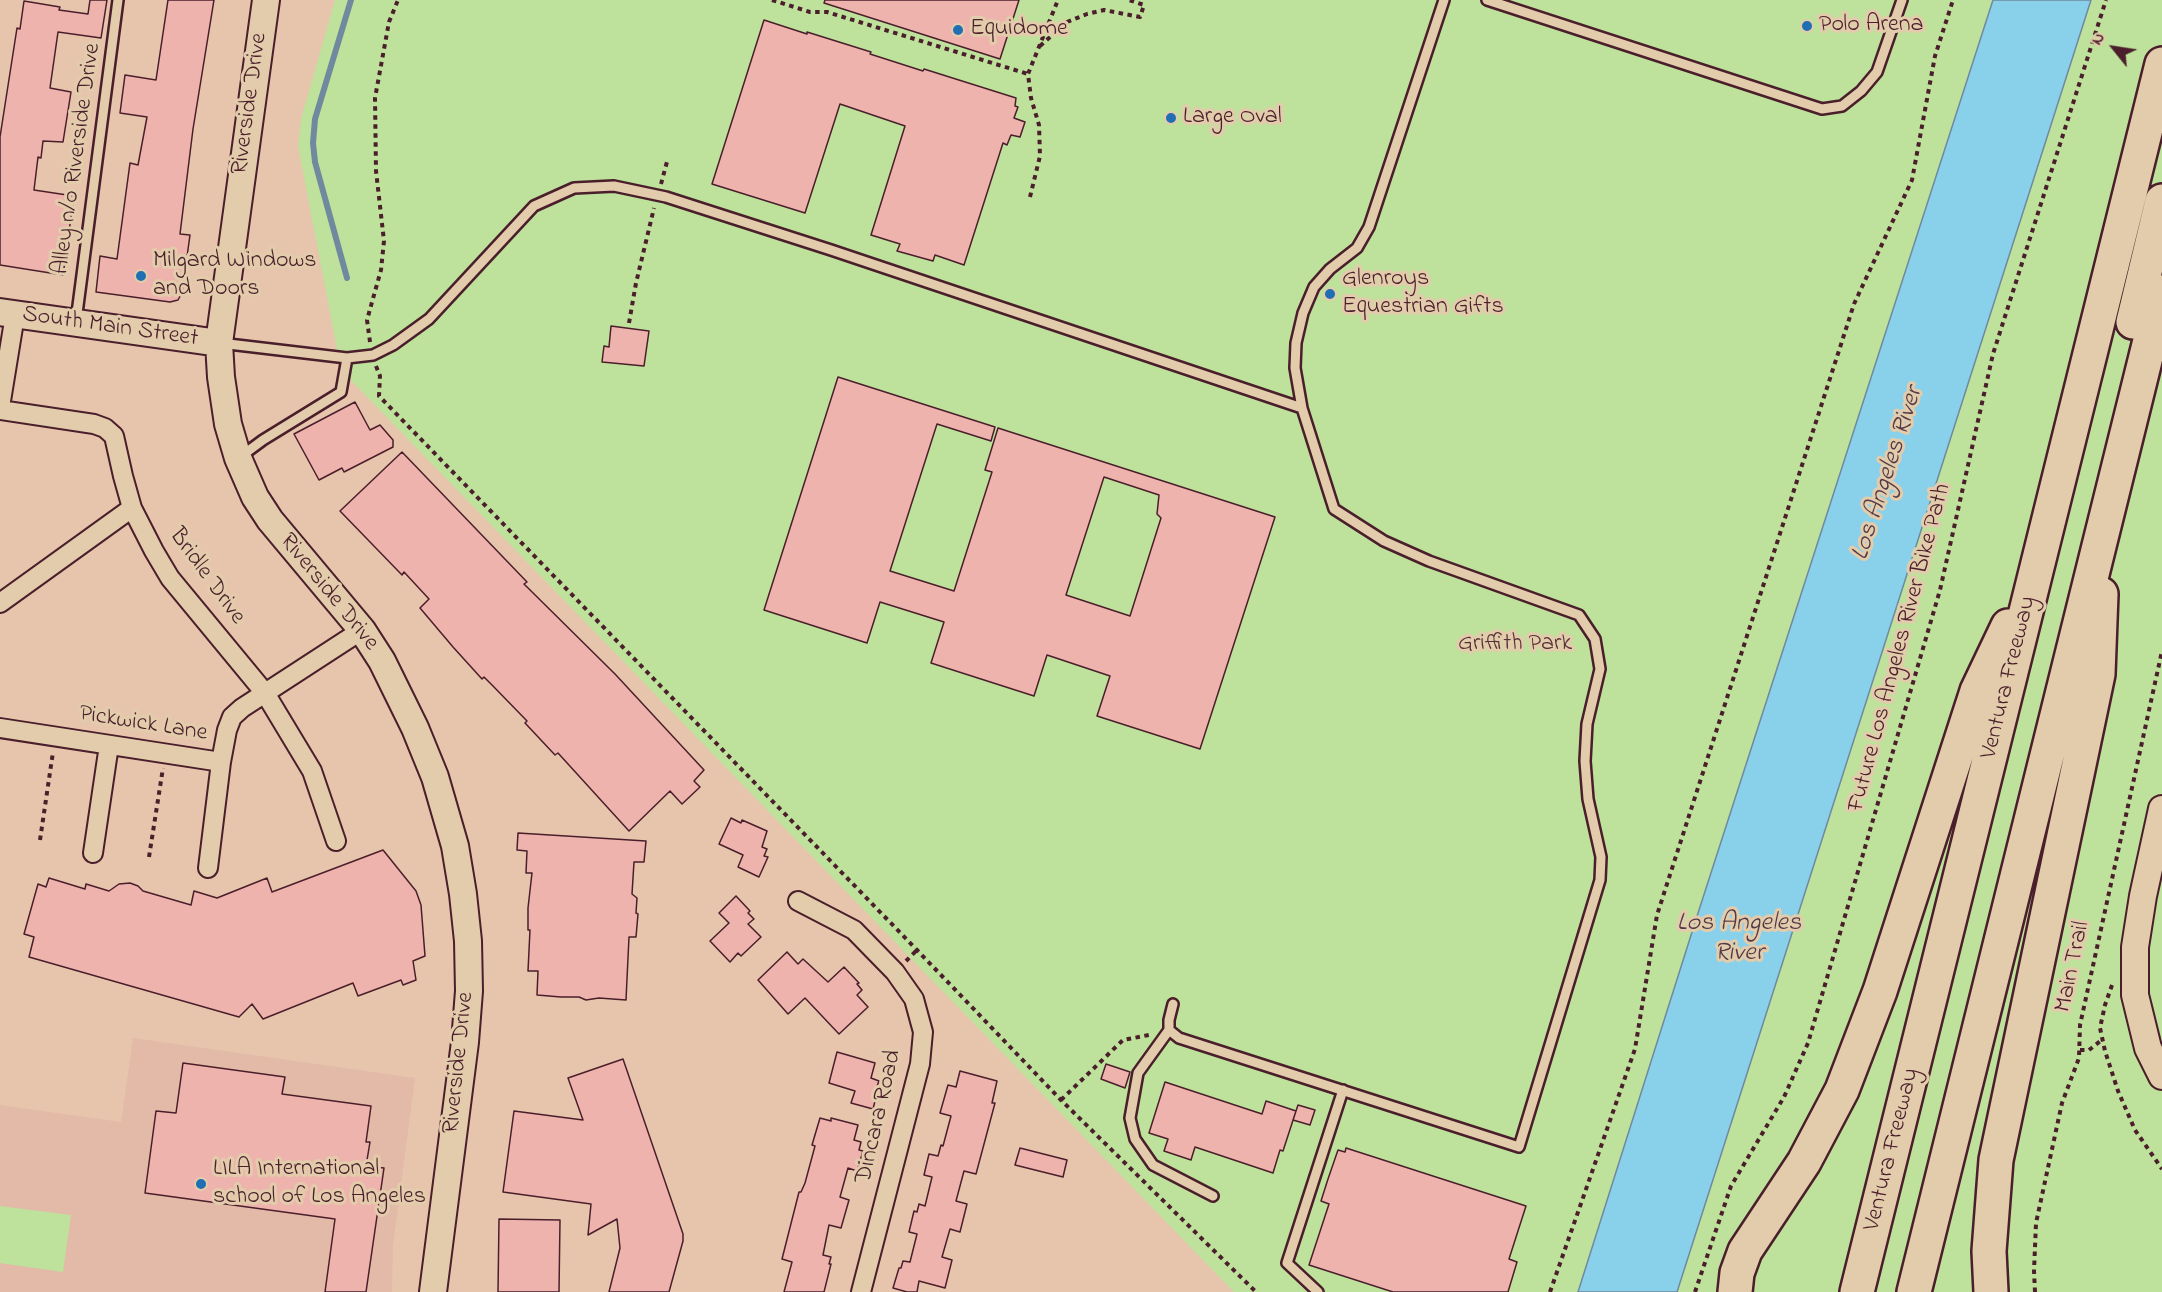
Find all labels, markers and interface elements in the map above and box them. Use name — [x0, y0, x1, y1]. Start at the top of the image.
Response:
place label: Polo Arena — [1819, 12, 1923, 40]
place label: Equidome — [970, 16, 1068, 44]
north arrow — [2084, 18, 2144, 78]
marker: Polo Arena — [1800, 19, 1814, 33]
marker: Equidome — [951, 23, 965, 37]
text: N — [2085, 28, 2112, 50]
street label: Riverside Drive — [227, 31, 275, 177]
street label: Alley n/o Riverside Drive — [48, 41, 108, 277]
place label: Large Oval — [1183, 104, 1282, 132]
marker: Large Oval — [1164, 111, 1178, 125]
place label: Milgard Windows and Doors — [153, 248, 316, 304]
place label: Glenroys Equestrian Gifts — [1342, 266, 1504, 322]
marker: Milgard Windows and Doors — [134, 269, 148, 283]
marker: Glenroys Equestrian Gifts — [1323, 287, 1337, 301]
street label: South Main Street — [20, 301, 200, 355]
water label: Los Angeles River — [1846, 383, 1932, 565]
street label: Future Los Angeles River Bike Path — [1843, 481, 1959, 815]
street label: Bridle Drive — [161, 523, 251, 631]
street label: Riverside Drive — [272, 529, 384, 657]
street label: Ventura Freeway — [1976, 594, 2044, 762]
park label: Griffith Park — [1458, 631, 1572, 659]
street label: Pickwick Lane — [77, 701, 209, 749]
water label: Los Angeles River — [1677, 909, 1801, 970]
street label: Main Trail — [2050, 919, 2098, 1015]
street label: Riverside Drive — [438, 991, 482, 1135]
street label: Dincara Road — [851, 1048, 909, 1186]
street label: Ventura Freeway — [1859, 1066, 1927, 1234]
place label: LILA International school of Los Angeles — [213, 1156, 426, 1212]
marker: LILA International school of Los Angeles — [194, 1177, 208, 1191]

